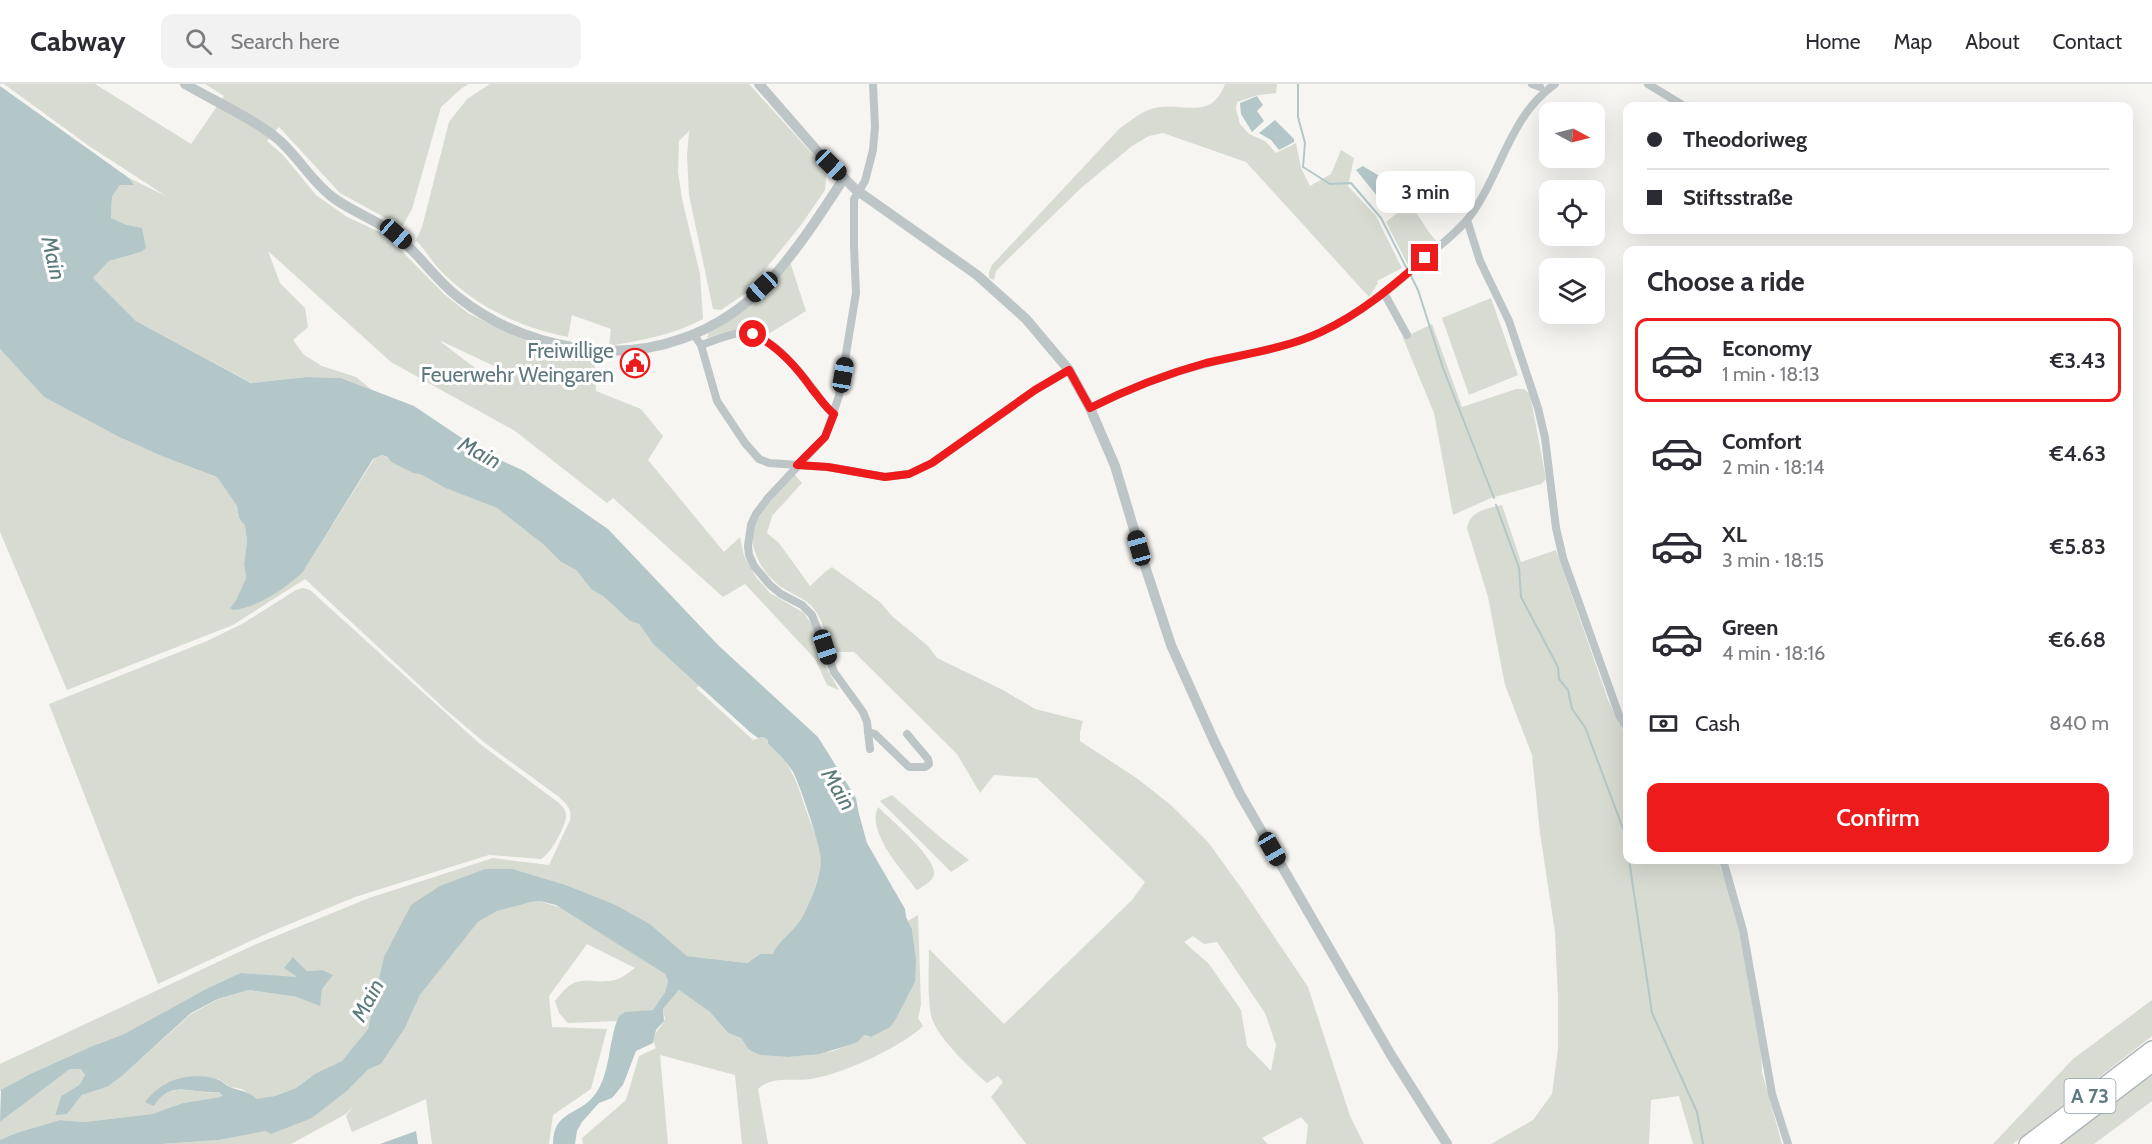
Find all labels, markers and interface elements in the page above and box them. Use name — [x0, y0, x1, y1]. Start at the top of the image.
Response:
search box — [161, 14, 581, 68]
text: Cabway — [30, 24, 125, 58]
icon: search — [182, 25, 215, 58]
text: Search here — [230, 28, 340, 55]
text: Home — [1805, 29, 1861, 54]
text: Map — [1894, 29, 1932, 54]
text: About — [1965, 29, 2019, 54]
text: Contact — [2052, 29, 2122, 54]
north arrow — [1539, 102, 1605, 168]
map controls — [1539, 102, 1605, 324]
text: Theodoriweg — [1683, 126, 1807, 153]
car — [812, 146, 850, 184]
callout: 3 min — [1376, 171, 1474, 213]
text: 3 min — [1401, 180, 1450, 204]
button: locate — [1539, 180, 1605, 246]
text: Stiftsstraße — [1683, 184, 1793, 211]
car — [377, 215, 415, 253]
water label: Main — [35, 232, 72, 283]
route end — [1411, 244, 1438, 271]
button: layers — [1539, 258, 1605, 324]
text: Choose a ride — [1647, 265, 1805, 298]
car — [743, 268, 781, 306]
route start — [739, 320, 766, 347]
icon: car — [1650, 333, 1704, 387]
text: Economy — [1722, 335, 1812, 362]
place label: Freiwillige Feuerwehr Weingaren — [421, 338, 614, 387]
public building icon: Freiwillige Feuerwehr Weingaren — [619, 347, 651, 379]
text: €3.43 — [2050, 347, 2106, 374]
car — [831, 356, 855, 394]
text: 1 min · 18:13 — [1722, 362, 1820, 386]
icon: car — [1650, 426, 1704, 480]
text: Comfort — [1722, 428, 1801, 455]
water label: Main — [453, 430, 506, 475]
text: €4.63 — [2050, 440, 2106, 467]
text: 2 min · 18:14 — [1722, 455, 1825, 479]
icon: car — [1650, 519, 1704, 573]
text: XL — [1722, 521, 1747, 548]
car — [1125, 528, 1153, 568]
text: €5.83 — [2050, 533, 2106, 560]
text: 3 min · 18:15 — [1722, 548, 1824, 572]
icon: car — [1650, 612, 1704, 666]
text: Green — [1722, 614, 1778, 641]
text: €6.68 — [2049, 626, 2106, 653]
car — [811, 627, 839, 667]
text: 4 min · 18:16 — [1722, 641, 1825, 665]
icon: cash — [1647, 707, 1680, 740]
text: Cash — [1695, 710, 1740, 737]
text: 840 m — [2049, 711, 2109, 735]
water label: Main — [815, 762, 862, 815]
button: Confirm — [1647, 783, 2109, 852]
car — [1255, 829, 1289, 869]
water label: Main — [345, 974, 390, 1027]
road number: A 73 — [2064, 1079, 2116, 1113]

